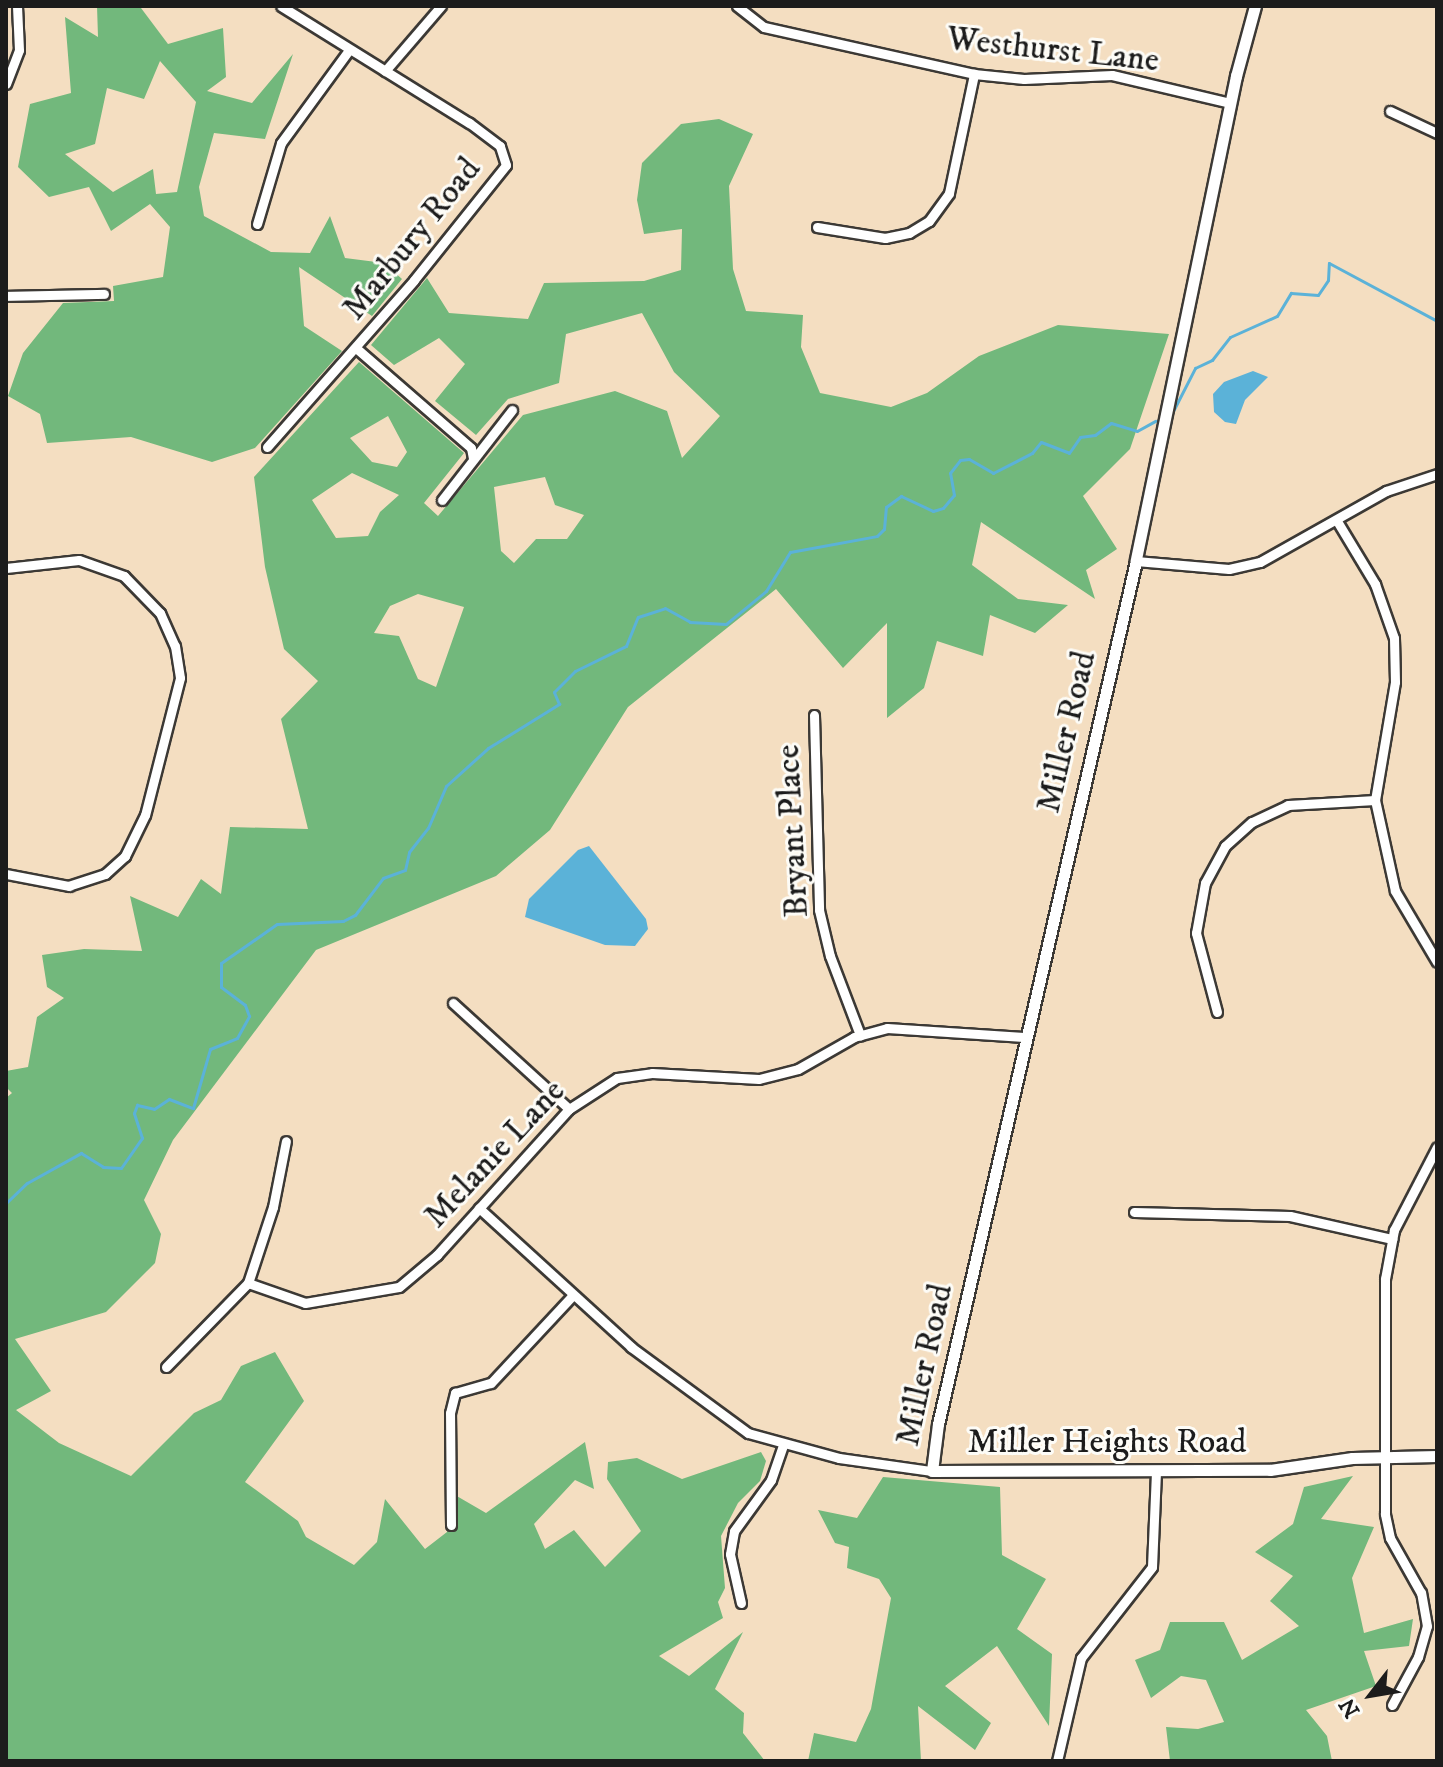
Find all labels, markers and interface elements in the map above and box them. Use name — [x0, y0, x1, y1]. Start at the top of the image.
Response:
street label: Westhurst Lane — [945, 19, 1161, 81]
street label: Marbury Road — [334, 150, 490, 328]
street label: Miller Road — [1029, 647, 1105, 817]
street label: Bryant Place — [768, 743, 818, 919]
street label: Melanie Lane — [416, 1071, 574, 1237]
street label: Miller Road — [888, 1280, 962, 1450]
street label: Miller Heights Road — [967, 1423, 1247, 1463]
north arrow — [1331, 1655, 1411, 1735]
text: N — [1334, 1693, 1366, 1722]

